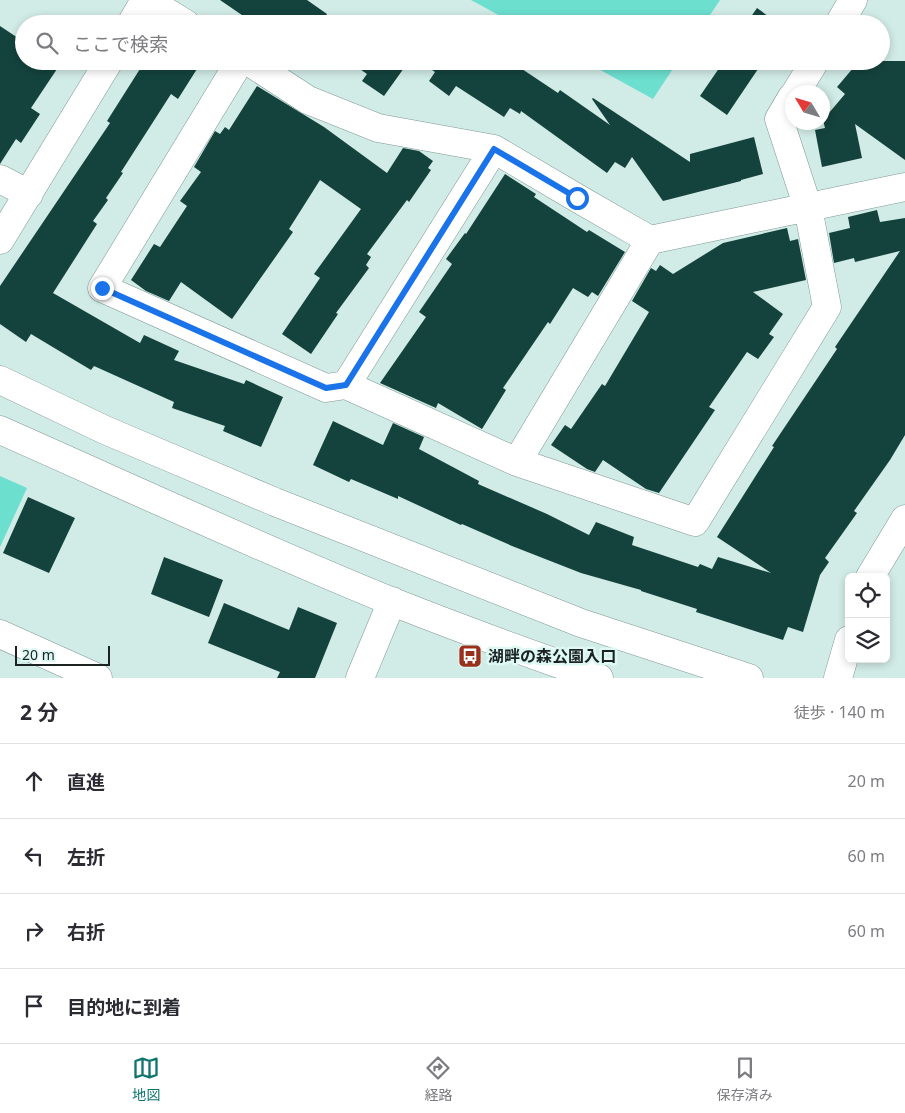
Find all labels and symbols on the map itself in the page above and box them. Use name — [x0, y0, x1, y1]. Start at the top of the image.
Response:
north arrow — [785, 85, 830, 130]
route start — [566, 187, 589, 210]
route end — [91, 277, 114, 300]
scale bar — [15, 643, 110, 666]
bus stop icon: 湖畔の森公園入口 — [457, 643, 483, 669]
place label: 湖畔の森公園入口 — [488, 645, 616, 667]

